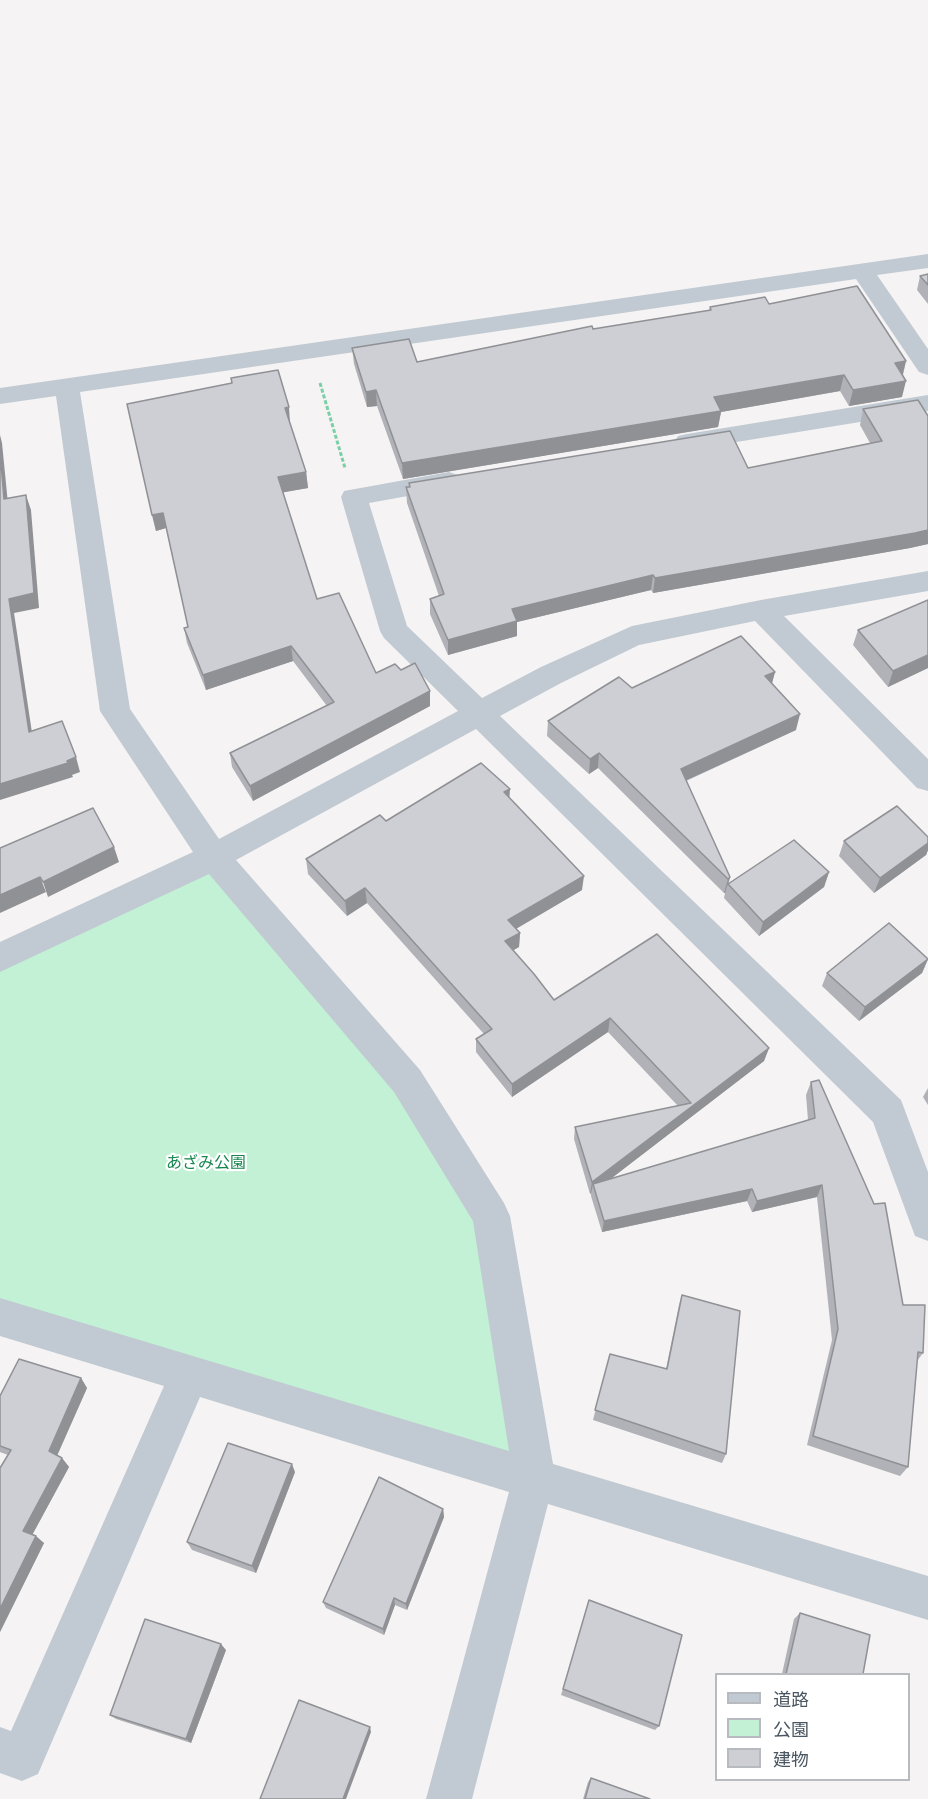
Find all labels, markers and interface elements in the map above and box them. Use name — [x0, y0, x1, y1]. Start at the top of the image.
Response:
park label: あざみ公園 — [166, 1154, 246, 1174]
legend — [715, 1673, 910, 1781]
text: 道路 — [773, 1690, 809, 1710]
text: 公園 — [773, 1720, 809, 1740]
text: 建物 — [773, 1750, 809, 1770]

